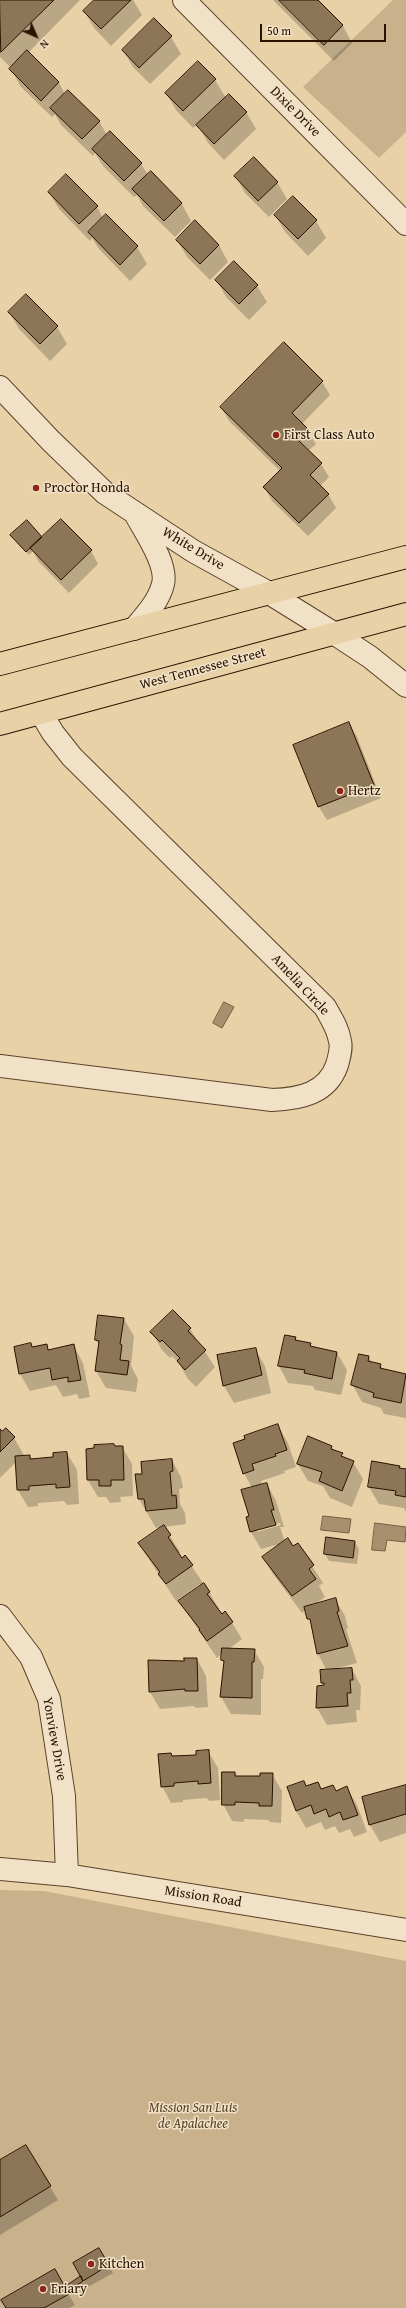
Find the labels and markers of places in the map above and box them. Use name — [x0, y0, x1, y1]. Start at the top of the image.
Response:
place label: First Class Auto — [284, 427, 375, 443]
marker: First Class Auto — [271, 430, 281, 440]
place label: Proctor Honda — [44, 480, 130, 496]
marker: Proctor Honda — [31, 483, 41, 493]
place label: Hertz — [348, 783, 381, 799]
marker: Hertz — [335, 786, 345, 796]
place label: Kitchen — [99, 2256, 144, 2272]
marker: Kitchen — [86, 2259, 96, 2269]
place label: Friary — [51, 2281, 87, 2297]
marker: Friary — [38, 2284, 48, 2294]

